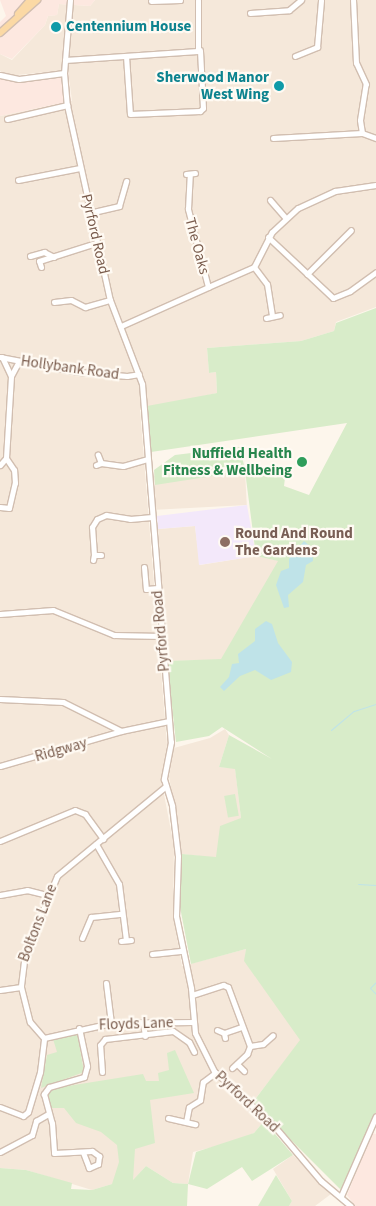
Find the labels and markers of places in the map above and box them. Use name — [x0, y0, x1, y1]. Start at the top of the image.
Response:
place label: Centennium House — [66, 18, 191, 36]
marker: Centennium House — [50, 21, 62, 33]
place label: Sherwood Manor West Wing — [156, 68, 269, 103]
marker: Sherwood Manor West Wing — [273, 80, 285, 92]
place label: Nuffield Health Fitness & Wellbeing — [163, 444, 292, 479]
marker: Nuffield Health Fitness & Wellbeing — [296, 456, 308, 468]
place label: Round And Round The Gardens — [235, 524, 353, 559]
marker: Round And Round The Gardens — [219, 536, 231, 548]

